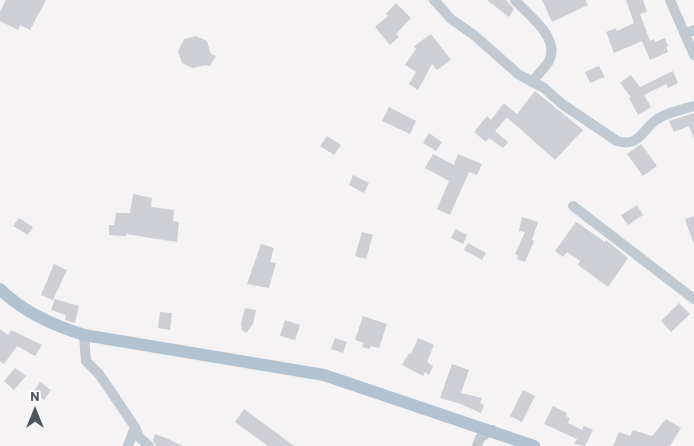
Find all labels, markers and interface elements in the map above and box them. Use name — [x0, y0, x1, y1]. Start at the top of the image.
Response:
north arrow — [10, 386, 60, 436]
text: N — [30, 387, 40, 404]

